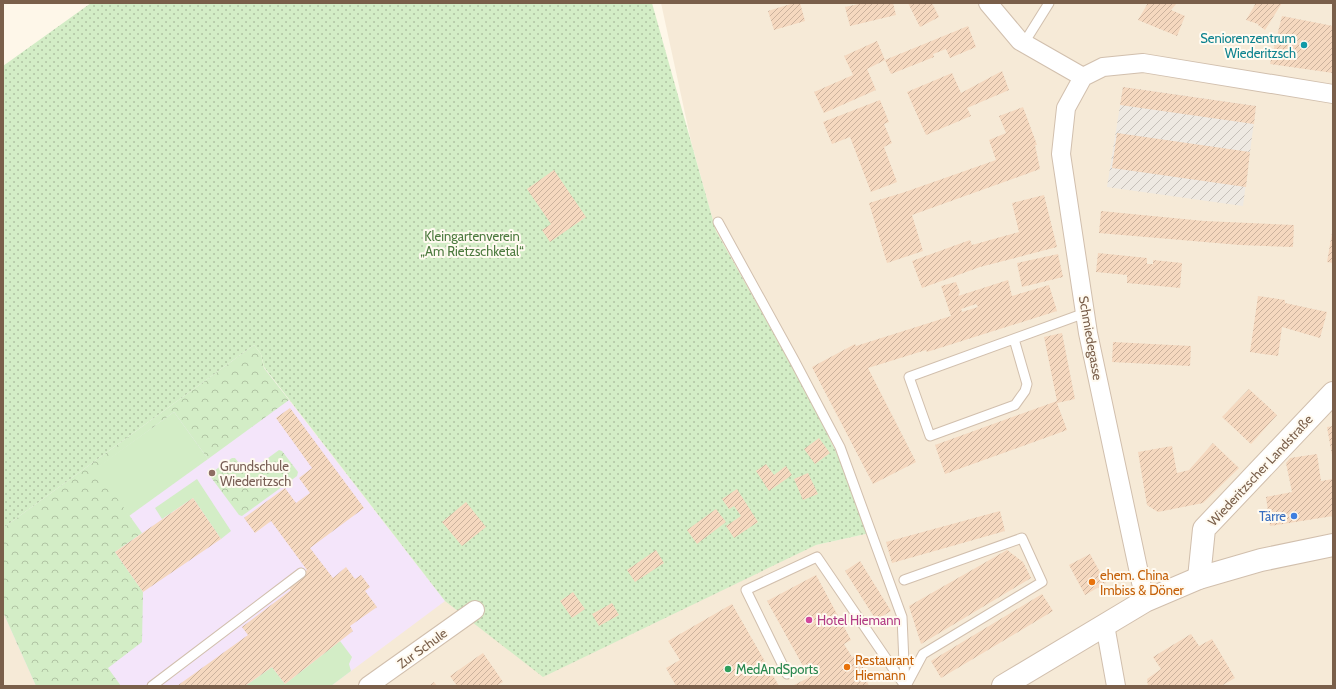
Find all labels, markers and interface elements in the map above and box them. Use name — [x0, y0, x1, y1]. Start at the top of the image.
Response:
place label: Seniorenzentrum Wiederitzsch — [1200, 30, 1296, 61]
marker: Seniorenzentrum Wiederitzsch — [1299, 40, 1309, 50]
park label: Kleingartenverein „Am Rietzschketal“ — [420, 228, 524, 259]
street label: Schmiedegasse — [1076, 295, 1106, 382]
street label: Wiederitzscher Landstraße — [1204, 411, 1316, 529]
place label: Grundschule Wiederitzsch — [220, 458, 291, 489]
marker: Grundschule Wiederitzsch — [207, 468, 217, 478]
place label: Tärre — [1259, 508, 1286, 524]
marker: Tärre — [1289, 511, 1299, 521]
place label: ehem. China Imbiss & Döner — [1100, 567, 1185, 598]
marker: ehem. China Imbiss & Döner — [1087, 577, 1097, 587]
place label: Hotel Hiemann — [817, 612, 901, 628]
marker: Hotel Hiemann — [804, 615, 814, 625]
street label: Zur Schule — [394, 624, 450, 671]
place label: Restaurant Hiemann — [855, 652, 914, 683]
place label: MedAndSports — [736, 661, 819, 677]
marker: Restaurant Hiemann — [842, 662, 852, 672]
marker: MedAndSports — [723, 664, 733, 674]

